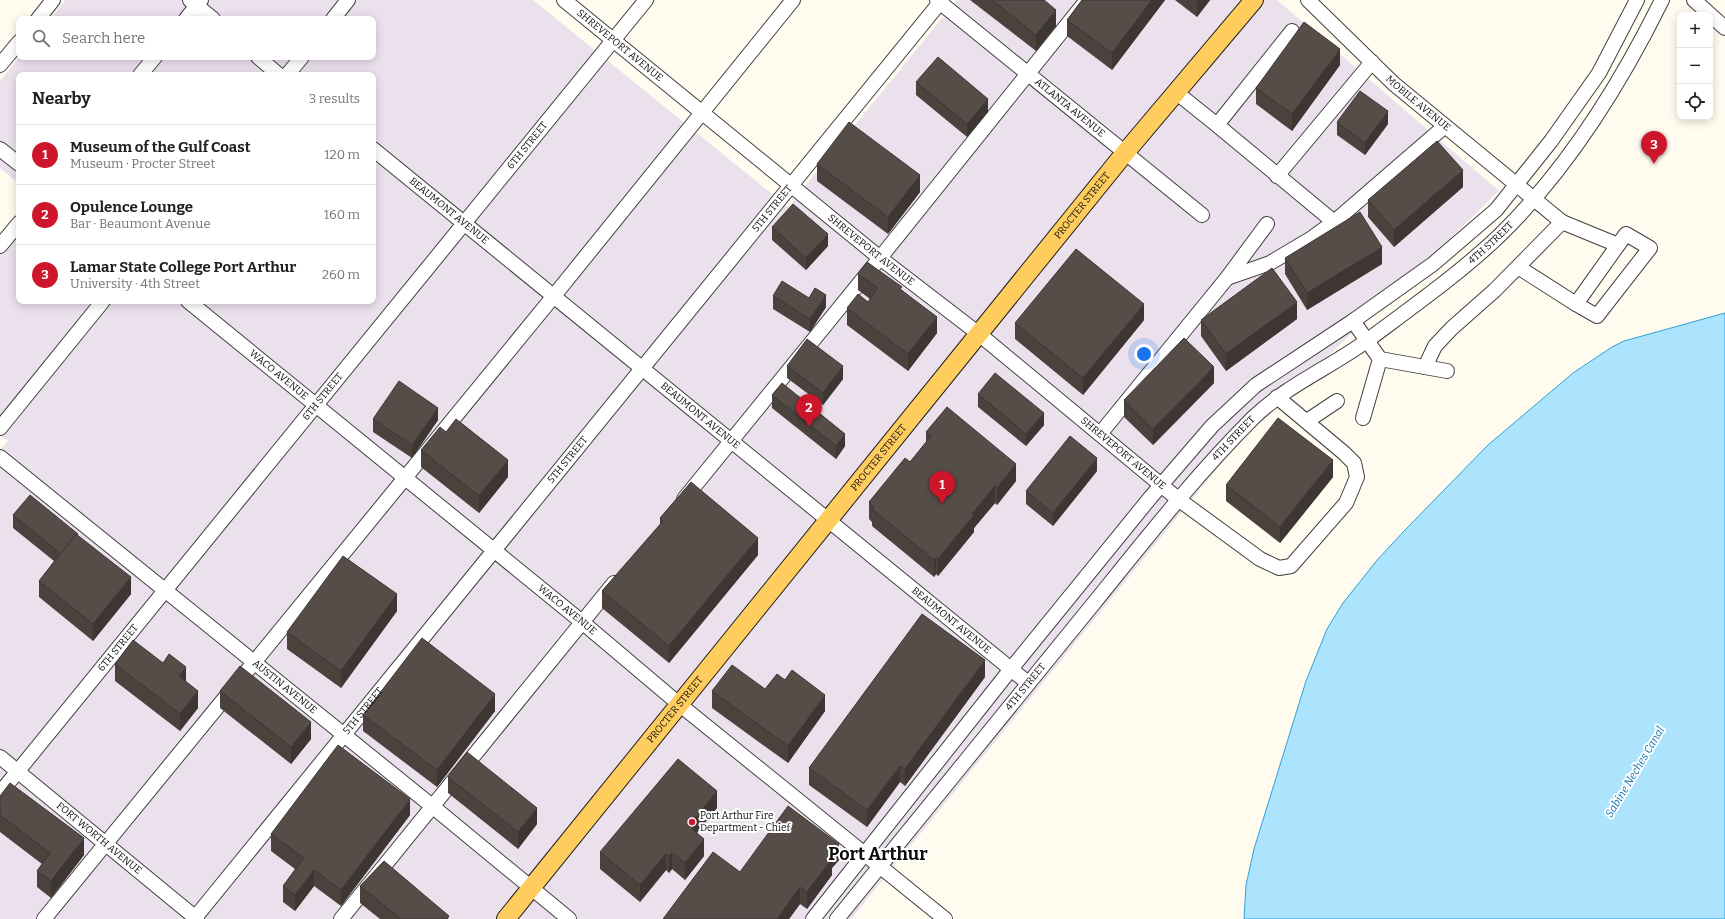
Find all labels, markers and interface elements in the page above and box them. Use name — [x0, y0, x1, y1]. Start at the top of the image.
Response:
street label: SHREVEPORT AVENUE — [574, 7, 665, 84]
map controls — [1677, 12, 1713, 120]
button: + — [1677, 12, 1713, 48]
search box — [16, 16, 376, 60]
icon: search — [30, 27, 52, 49]
text: Search here — [62, 29, 145, 47]
button: − — [1677, 48, 1713, 84]
street label: MOBILE AVENUE — [1383, 73, 1453, 134]
street label: ATLANTA AVENUE — [1032, 76, 1107, 140]
button: locate — [1677, 84, 1713, 120]
text: Nearby — [32, 88, 91, 109]
text: 3 results — [309, 91, 360, 106]
street label: 6TH STREET — [505, 120, 550, 172]
pin: 3 — [1641, 131, 1667, 164]
text: Museum of the Gulf Coast — [70, 138, 251, 156]
text: 1 — [42, 147, 48, 162]
text: 120 m — [324, 147, 360, 162]
text: Museum · Procter Street — [70, 156, 215, 171]
street label: PROCTER STREET — [1052, 170, 1113, 241]
street label: BEAUMONT AVENUE — [407, 175, 491, 247]
street label: 5TH STREET — [750, 183, 795, 234]
text: Opulence Lounge — [70, 198, 193, 216]
text: 2 — [41, 207, 49, 222]
text: 160 m — [324, 207, 360, 222]
street label: SHREVEPORT AVENUE — [825, 212, 917, 288]
text: Bar · Beaumont Avenue — [70, 216, 211, 231]
street label: 4TH STREET — [1466, 219, 1516, 267]
text: Lamar State College Port Arthur — [70, 258, 296, 276]
text: 3 — [41, 267, 49, 282]
text: 260 m — [322, 267, 360, 282]
text: University · 4th Street — [70, 276, 200, 291]
your location — [1134, 344, 1154, 364]
street label: WACO AVENUE — [247, 347, 311, 402]
street label: 6TH STREET — [300, 371, 346, 423]
street label: BEAUMONT AVENUE — [658, 380, 742, 452]
pin: 2 — [796, 394, 822, 427]
street label: 4TH STREET — [1209, 413, 1258, 463]
street label: SHREVEPORT AVENUE — [1078, 415, 1168, 492]
street label: PROCTER STREET — [848, 422, 909, 493]
street label: 5TH STREET — [545, 434, 590, 486]
pin: 1 — [929, 471, 955, 504]
street label: WACO AVENUE — [535, 582, 599, 638]
street label: BEAUMONT AVENUE — [909, 585, 993, 656]
street label: 6TH STREET — [95, 622, 141, 674]
street label: AUSTIN AVENUE — [250, 657, 319, 717]
street label: 4TH STREET — [1003, 661, 1048, 713]
street label: PROCTER STREET — [645, 674, 706, 745]
street label: 5TH STREET — [341, 685, 386, 737]
water label: Sabine Neches Canal — [1603, 724, 1667, 820]
street label: FORT WORTH AVENUE — [54, 800, 144, 877]
place label: Port Arthur Fire Department - Chief — [700, 810, 791, 834]
marker: Port Arthur Fire Department - Chief — [687, 817, 697, 827]
district label: Port Arthur — [828, 843, 928, 865]

